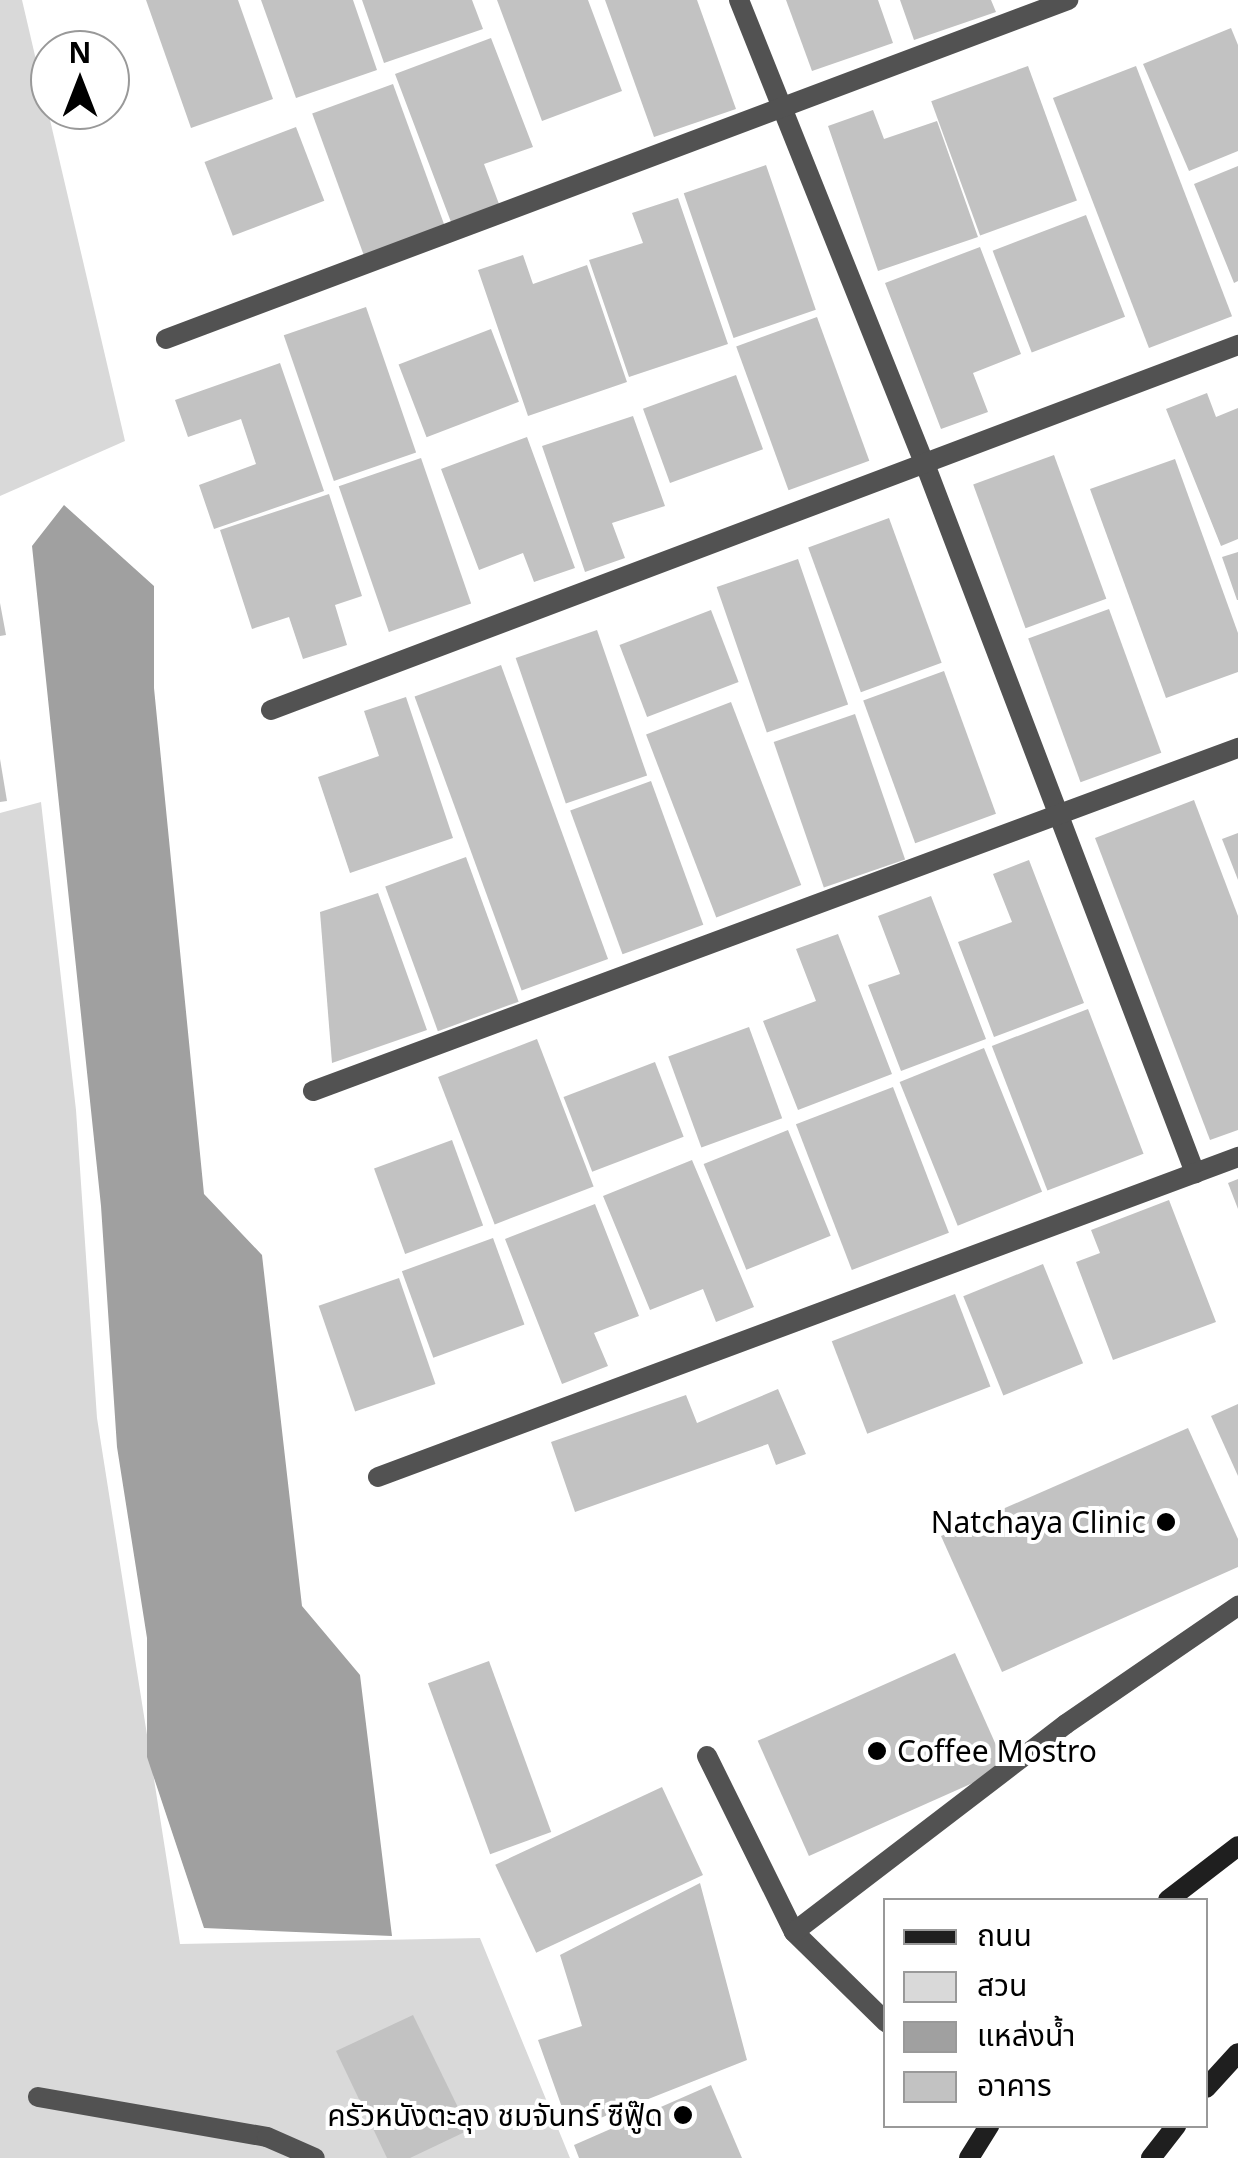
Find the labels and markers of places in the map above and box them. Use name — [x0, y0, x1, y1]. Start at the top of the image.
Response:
place label: Natchaya Clinic — [931, 1504, 1146, 1540]
marker: Natchaya Clinic — [1155, 1511, 1177, 1533]
place label: Coffee Mostro — [897, 1733, 1097, 1769]
marker: Coffee Mostro — [866, 1740, 888, 1762]
place label: ครัวหนังตะลุง ชมจันทร์ ซีฟู๊ด — [327, 2097, 663, 2133]
marker: ครัวหนังตะลุง ชมจันทร์ ซีฟู๊ด — [672, 2104, 694, 2126]

